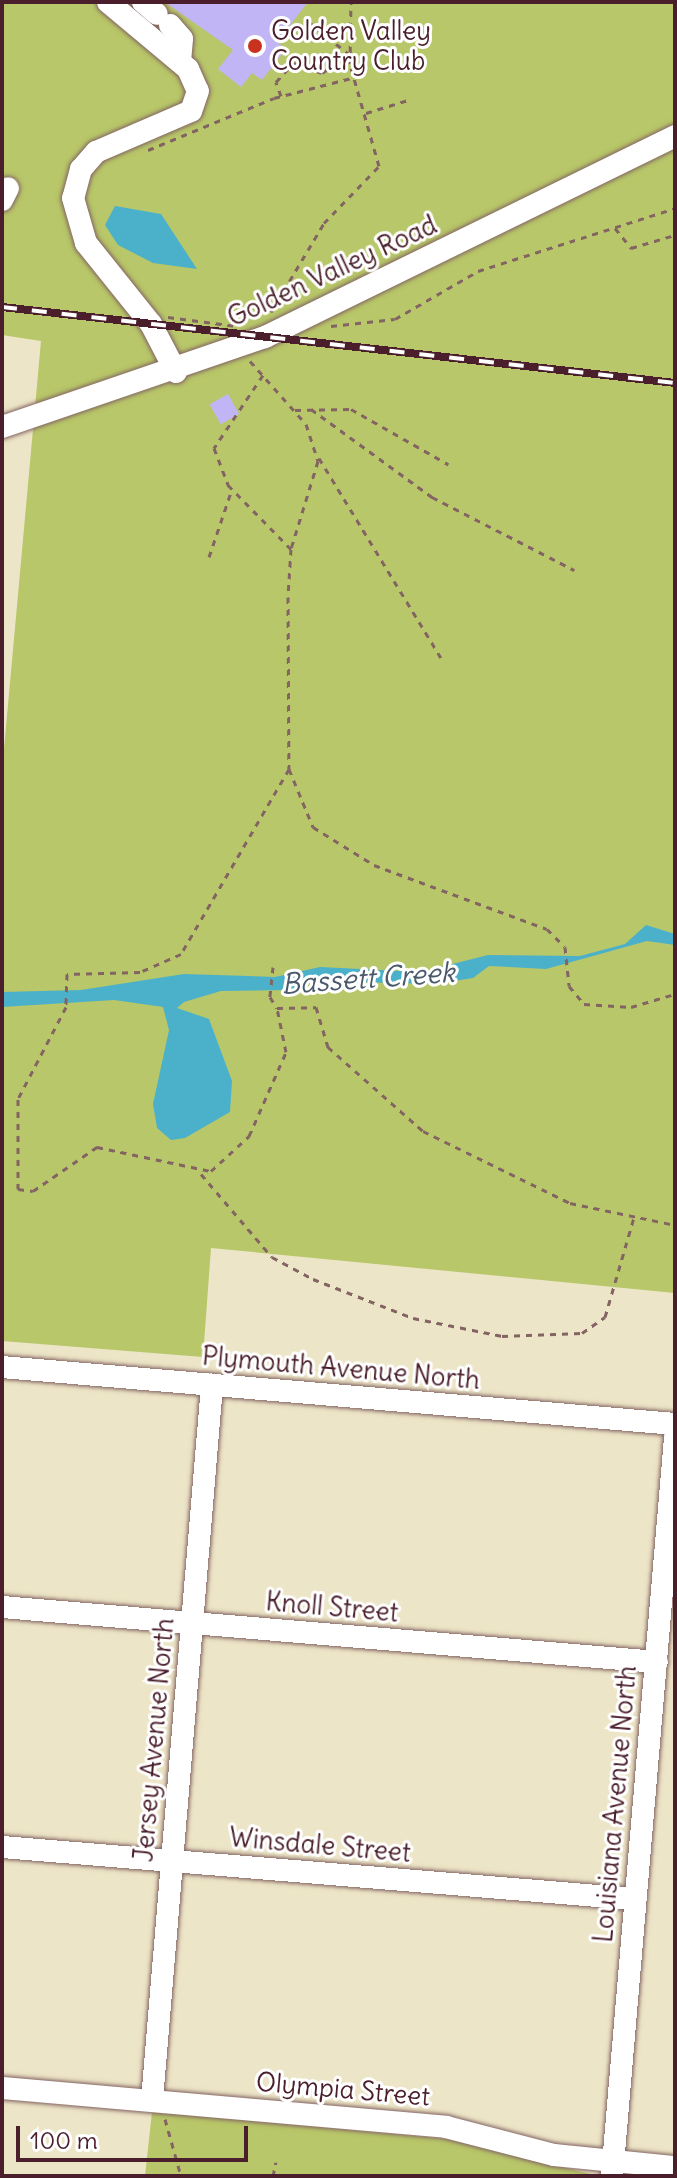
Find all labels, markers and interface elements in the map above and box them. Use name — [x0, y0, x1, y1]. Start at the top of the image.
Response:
place label: Golden Valley Country Club — [271, 15, 431, 76]
marker: Golden Valley Country Club — [246, 37, 264, 55]
street label: Golden Valley Road — [222, 209, 442, 333]
water label: Bassett Creek — [280, 955, 456, 1001]
street label: Plymouth Avenue North — [201, 1340, 481, 1396]
street label: Knoll Street — [264, 1586, 400, 1628]
street label: Jersey Avenue North — [128, 1617, 180, 1863]
street label: Louisiana Avenue North — [587, 1664, 643, 1944]
street label: Winsdale Street — [228, 1822, 412, 1868]
street label: Olympia Street — [255, 2066, 431, 2112]
scale bar — [20, 2110, 252, 2160]
text: 100 m — [30, 2125, 98, 2155]

